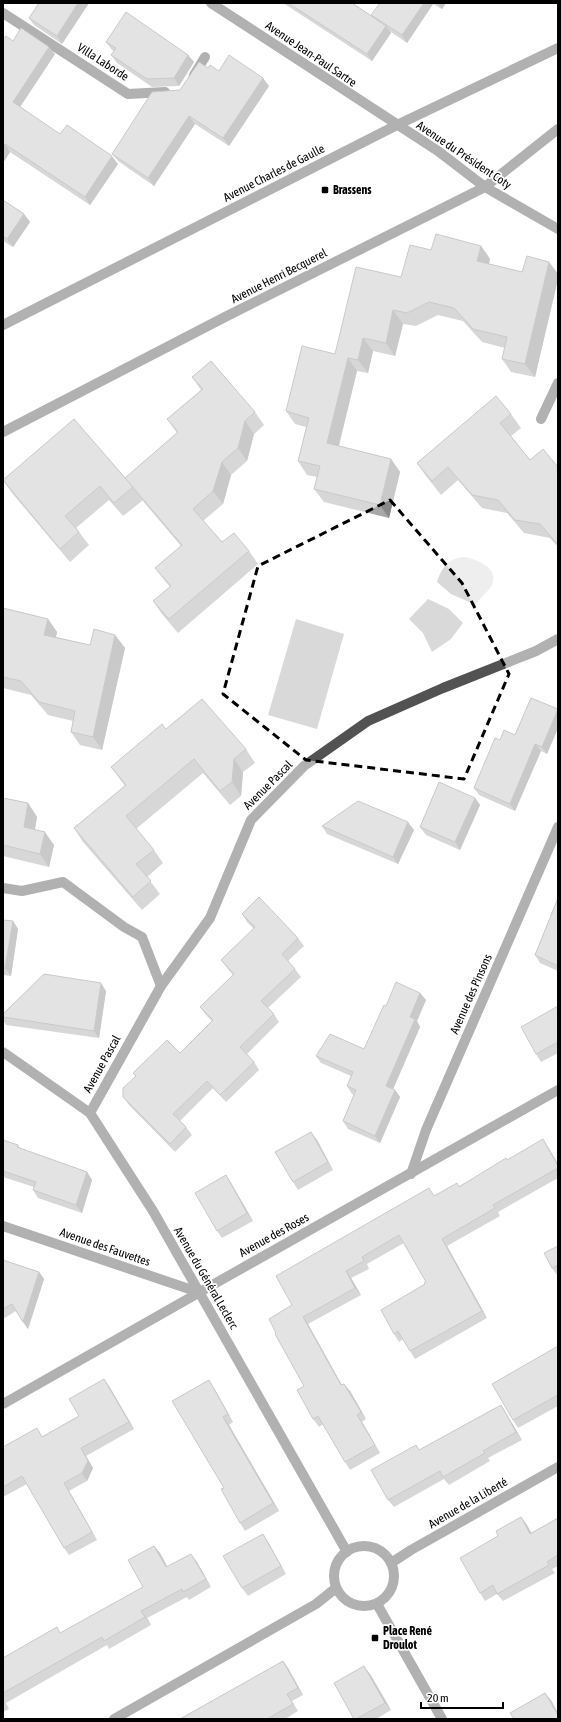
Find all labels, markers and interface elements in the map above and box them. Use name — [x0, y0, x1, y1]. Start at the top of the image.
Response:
street label: Avenue Jean-Paul Sartre — [263, 18, 359, 90]
street label: Villa Laborde — [75, 40, 131, 84]
street label: Avenue du Président Coty — [414, 118, 514, 192]
street label: Avenue Charles de Gaulle — [221, 141, 327, 205]
place label: Brassens — [333, 183, 372, 197]
marker: Brassens — [320, 185, 330, 195]
street label: Avenue Henri Becquerel — [229, 245, 330, 306]
street label: Avenue Pascal — [241, 757, 296, 812]
street label: Avenue des Pinsons — [447, 952, 495, 1036]
street label: Avenue Pascal — [80, 1032, 124, 1095]
street label: Avenue des Roses — [237, 1210, 311, 1260]
street label: Avenue du Général Leclerc — [171, 1224, 241, 1332]
street label: Avenue des Fauvettes — [58, 1225, 152, 1269]
street label: Avenue de la Liberté — [426, 1475, 510, 1531]
place label: Place René Droulot — [383, 1624, 432, 1652]
marker: Place René Droulot — [370, 1633, 380, 1643]
scale bar — [421, 1684, 503, 1710]
text: 20 m — [427, 1691, 449, 1705]

